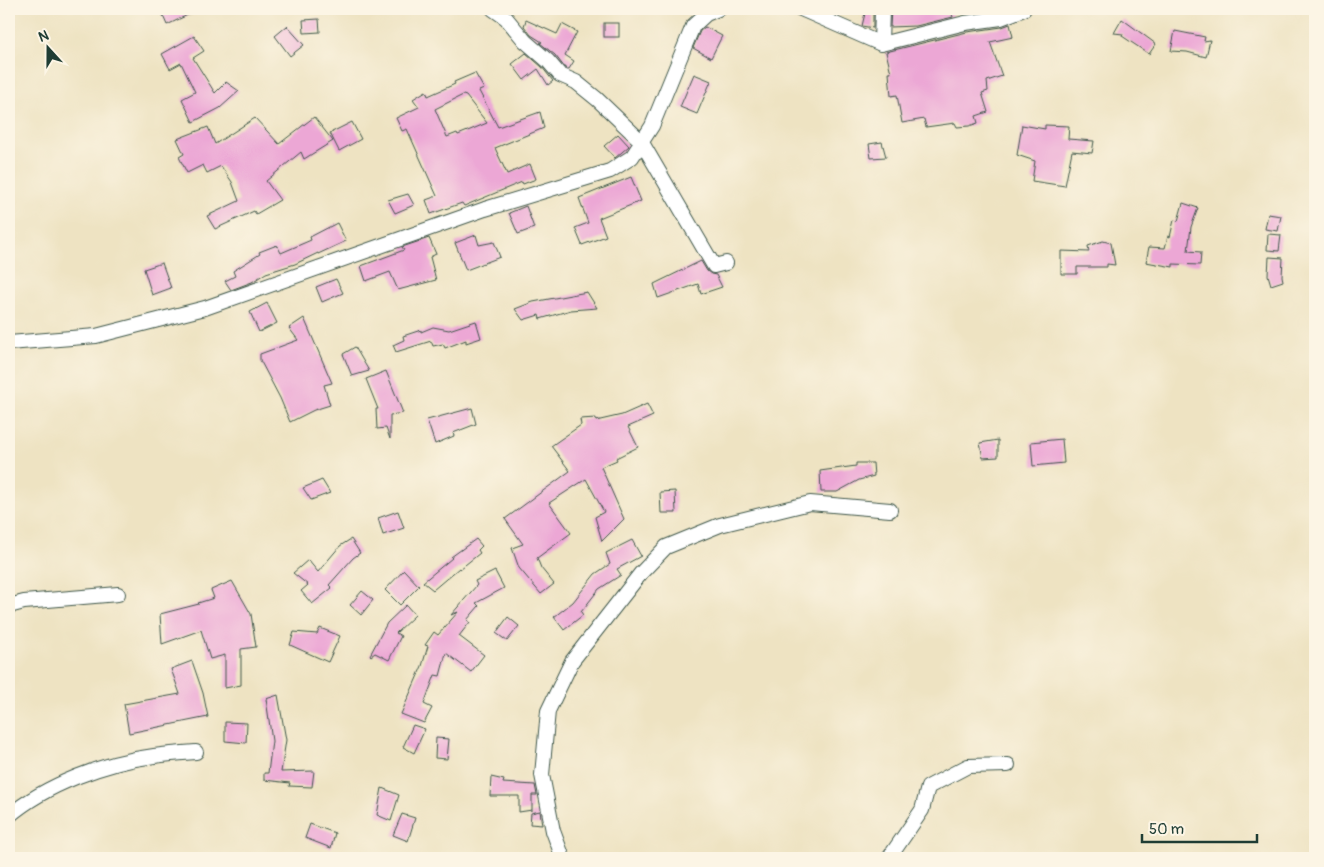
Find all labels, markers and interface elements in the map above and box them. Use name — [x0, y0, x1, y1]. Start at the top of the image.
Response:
north arrow — [22, 22, 72, 72]
text: N — [36, 27, 51, 46]
scale bar — [1142, 812, 1256, 844]
text: 50 m — [1149, 820, 1184, 839]

